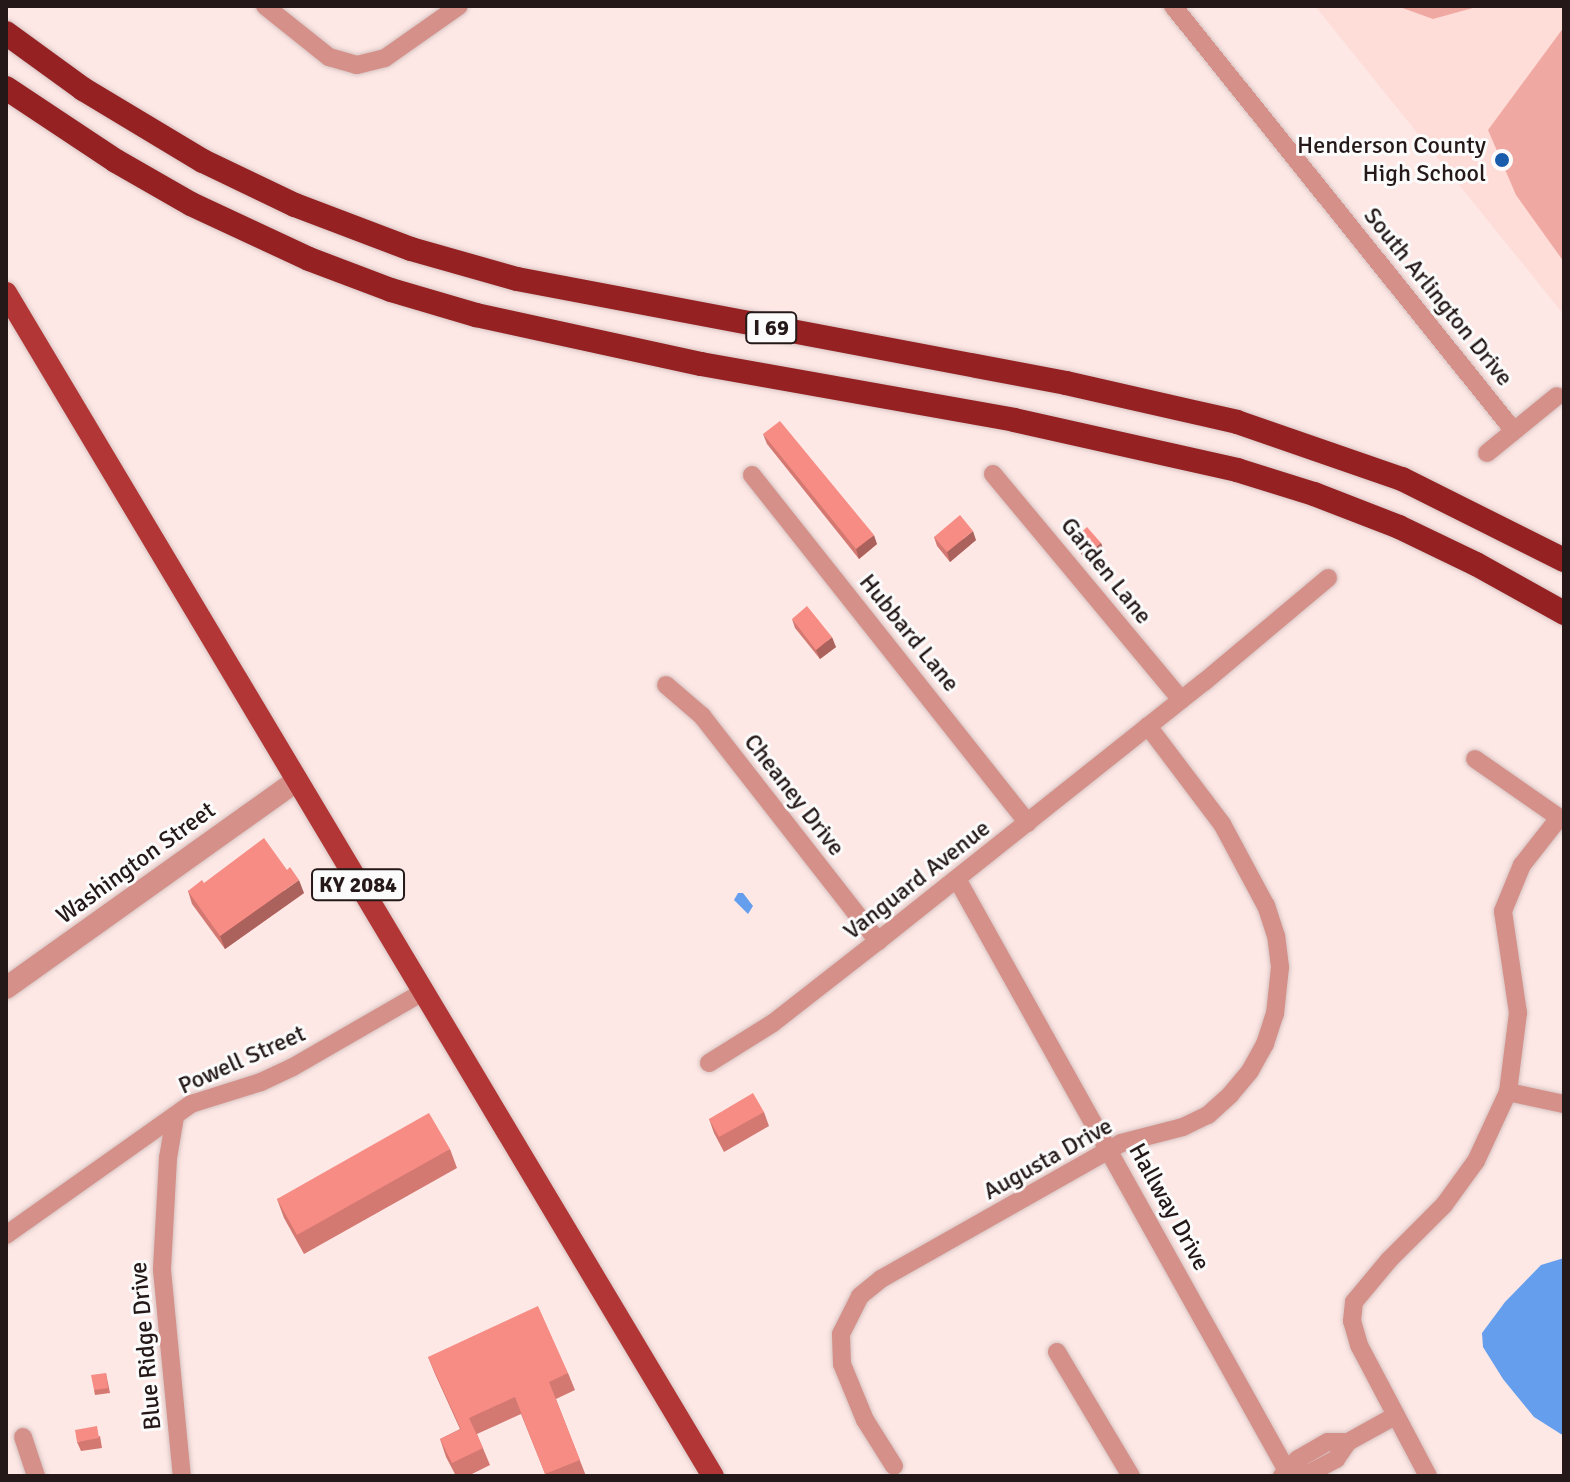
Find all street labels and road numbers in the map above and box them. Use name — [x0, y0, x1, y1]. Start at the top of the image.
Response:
street label: South Arlington Drive — [1357, 202, 1519, 392]
road number: I 69 — [745, 310, 797, 346]
street label: Garden Lane — [1054, 512, 1158, 630]
street label: Hubbard Lane — [853, 568, 965, 698]
street label: Cheaney Drive — [737, 728, 851, 862]
street label: Washington Street — [51, 796, 221, 930]
street label: Vanguard Avenue — [838, 814, 996, 946]
road number: KY 2084 — [310, 867, 406, 903]
street label: Powell Street — [174, 1019, 310, 1101]
street label: Augusta Drive — [978, 1112, 1118, 1206]
street label: Hallway Drive — [1122, 1138, 1216, 1276]
street label: Blue Ridge Drive — [124, 1261, 168, 1431]

